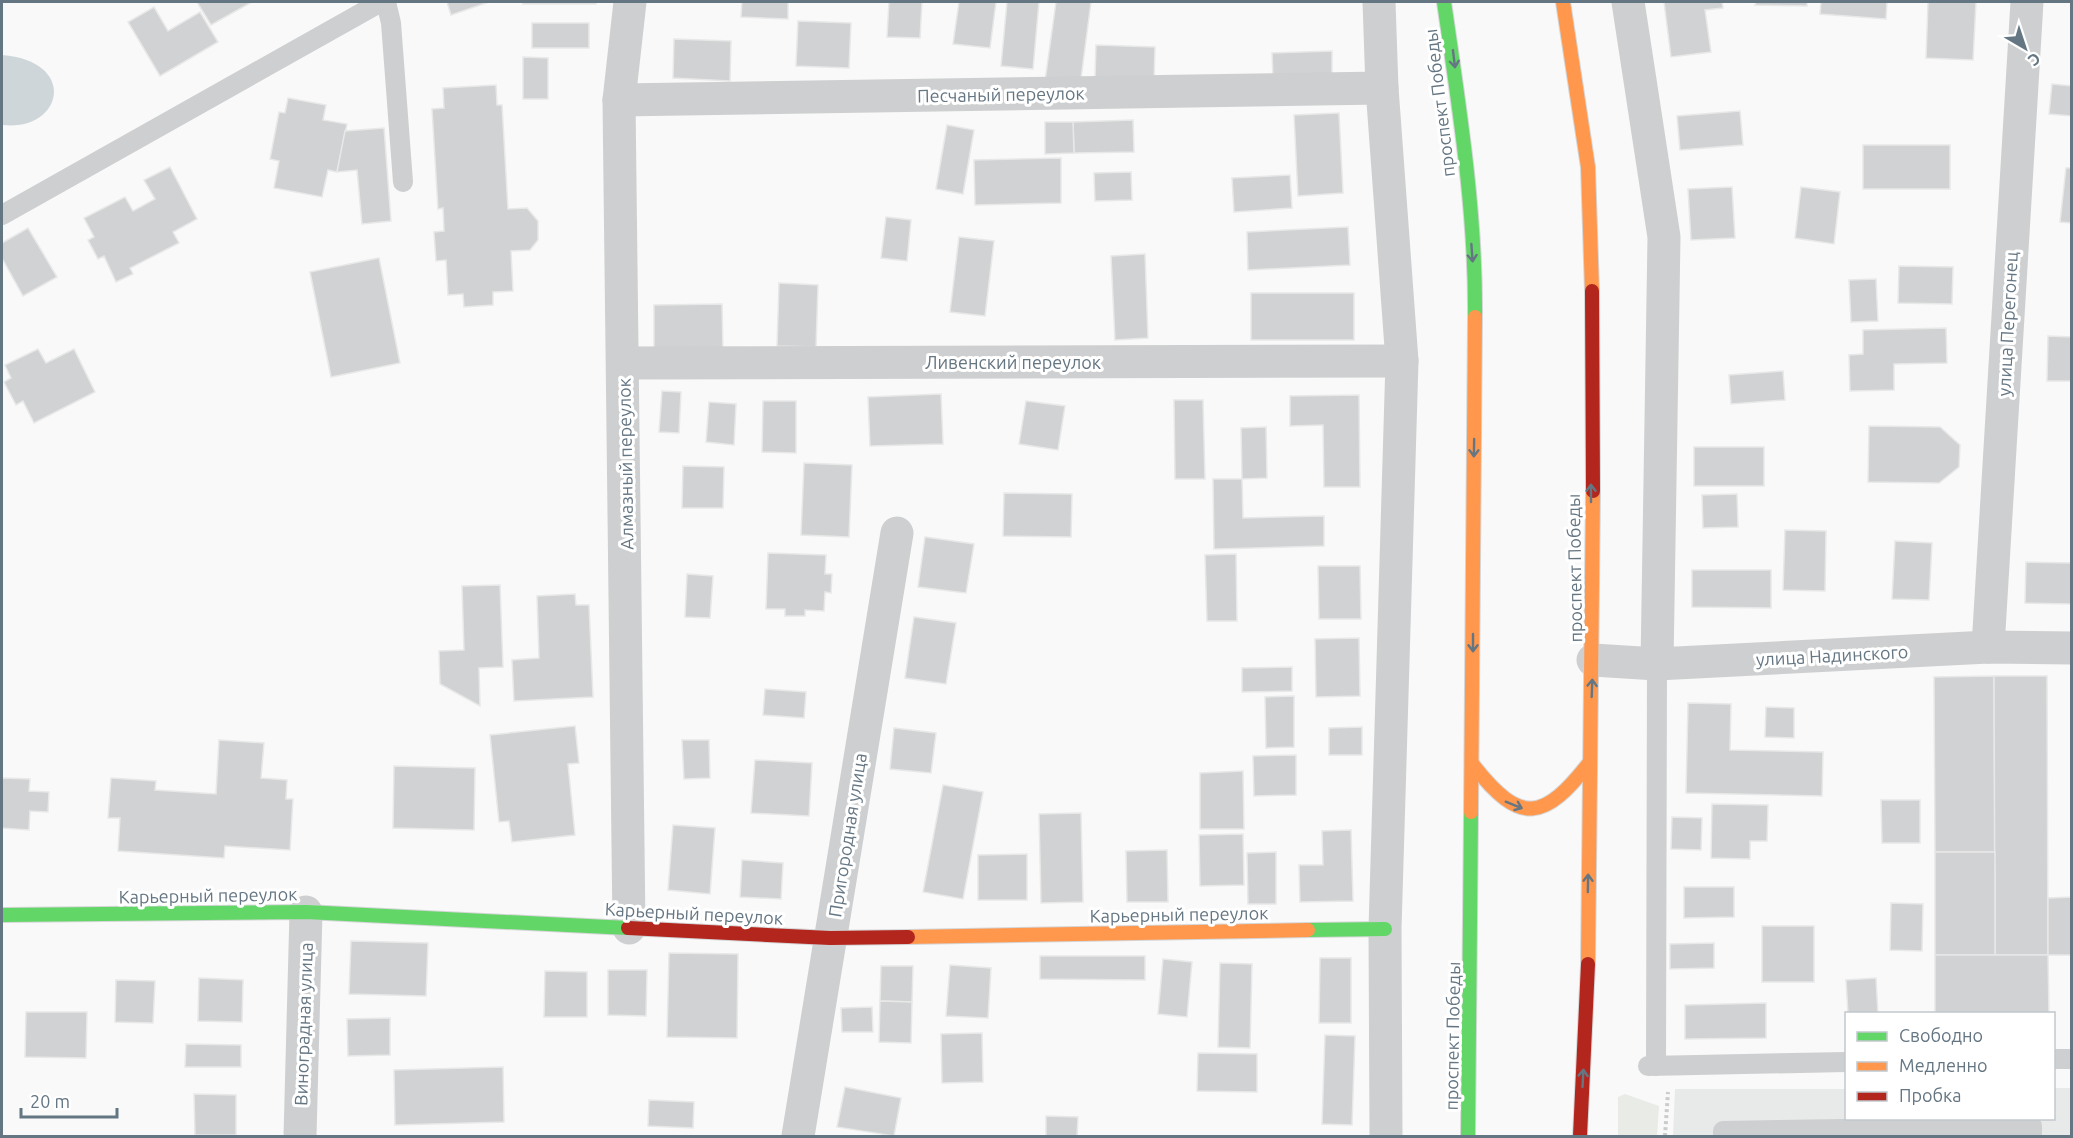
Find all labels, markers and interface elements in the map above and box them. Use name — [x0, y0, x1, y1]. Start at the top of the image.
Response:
north arrow — [1995, 18, 2055, 78]
street label: проспект Победы — [1420, 28, 1458, 178]
one-way arrow — [1448, 49, 1459, 69]
text: С — [2025, 49, 2044, 70]
street label: Песчаный переулок — [917, 83, 1085, 105]
one-way arrow — [1467, 243, 1478, 263]
street label: улица Перегонец — [1993, 251, 2021, 397]
street label: Ливенский переулок — [925, 352, 1101, 372]
street label: Алмазный переулок — [614, 378, 636, 550]
one-way arrow — [1469, 438, 1480, 458]
one-way arrow — [1586, 484, 1597, 504]
street label: проспект Победы — [1563, 493, 1585, 643]
one-way arrow — [1467, 633, 1479, 653]
street label: улица Надинского — [1755, 641, 1909, 669]
one-way arrow — [1587, 679, 1598, 699]
street label: Пригородная улица — [824, 752, 870, 918]
one-way arrow — [1504, 800, 1522, 811]
one-way arrow — [1582, 874, 1594, 894]
street label: Карьерный переулок — [119, 883, 297, 907]
street label: Карьерный переулок — [604, 898, 784, 928]
street label: Карьерный переулок — [1090, 902, 1268, 926]
street label: Виноградная улица — [290, 942, 316, 1106]
street label: проспект Победы — [1441, 961, 1463, 1111]
legend — [1845, 1012, 2055, 1120]
text: Свободно — [1899, 1025, 1983, 1045]
text: Медленно — [1899, 1055, 1988, 1075]
one-way arrow — [1578, 1069, 1589, 1089]
scale bar — [21, 1081, 117, 1119]
text: Пробка — [1899, 1085, 1962, 1105]
text: 20 m — [30, 1091, 70, 1111]

